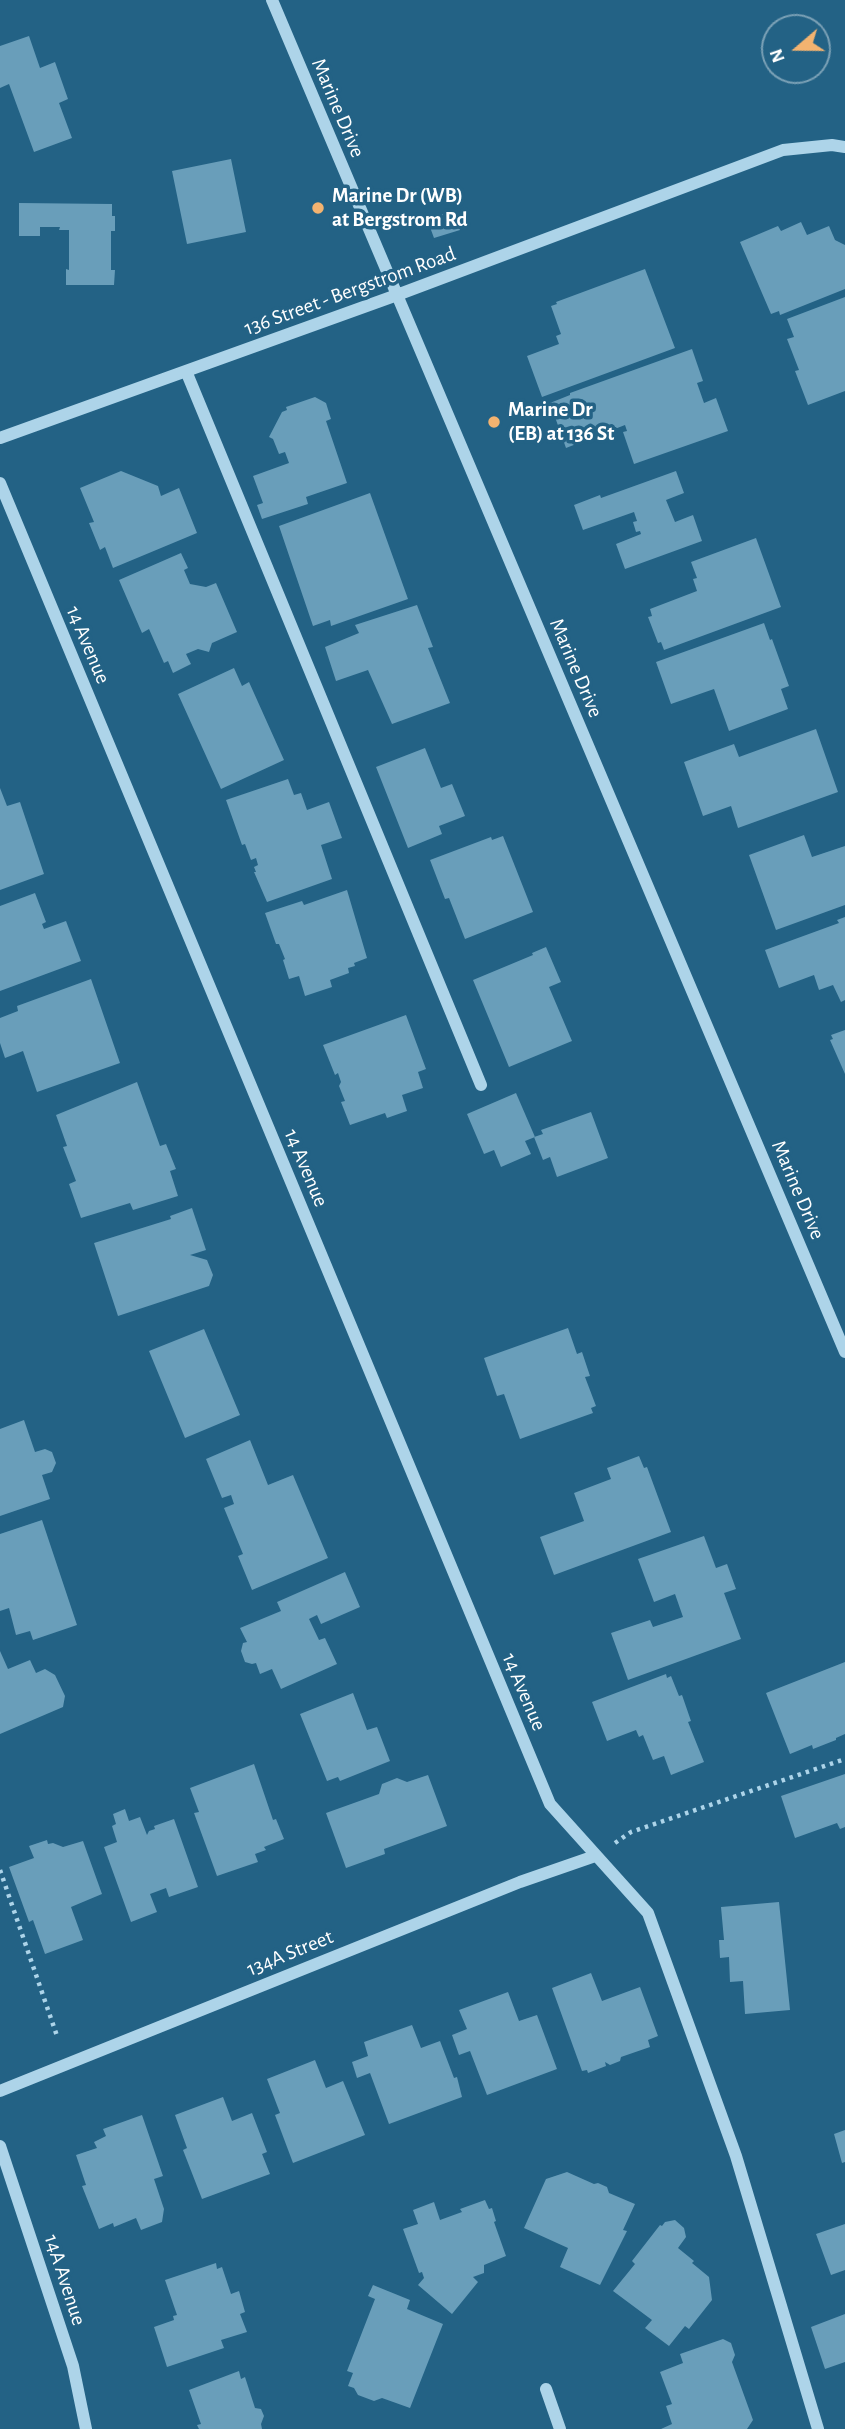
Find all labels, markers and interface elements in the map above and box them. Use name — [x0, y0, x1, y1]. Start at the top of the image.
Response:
north arrow — [761, 14, 831, 84]
text: N — [766, 46, 789, 65]
street label: Marine Drive — [306, 55, 370, 161]
place label: Marine Dr (WB) at Bergstrom Rd — [332, 183, 468, 233]
marker: Marine Dr (WB) at Bergstrom Rd — [310, 200, 326, 216]
street label: 136 Street - Bergstrom Road — [241, 241, 459, 341]
place label: Marine Dr (EB) at 136 St — [508, 397, 614, 447]
marker: Marine Dr (EB) at 136 St — [486, 414, 502, 430]
street label: 14 Avenue — [60, 602, 116, 688]
street label: Marine Drive — [544, 615, 608, 721]
street label: 14 Avenue — [278, 1125, 334, 1211]
street label: Marine Drive — [766, 1137, 830, 1243]
street label: 14 Avenue — [496, 1649, 552, 1735]
street label: 134A Street — [243, 1924, 337, 1982]
street label: 14A Avenue — [38, 2231, 92, 2329]

